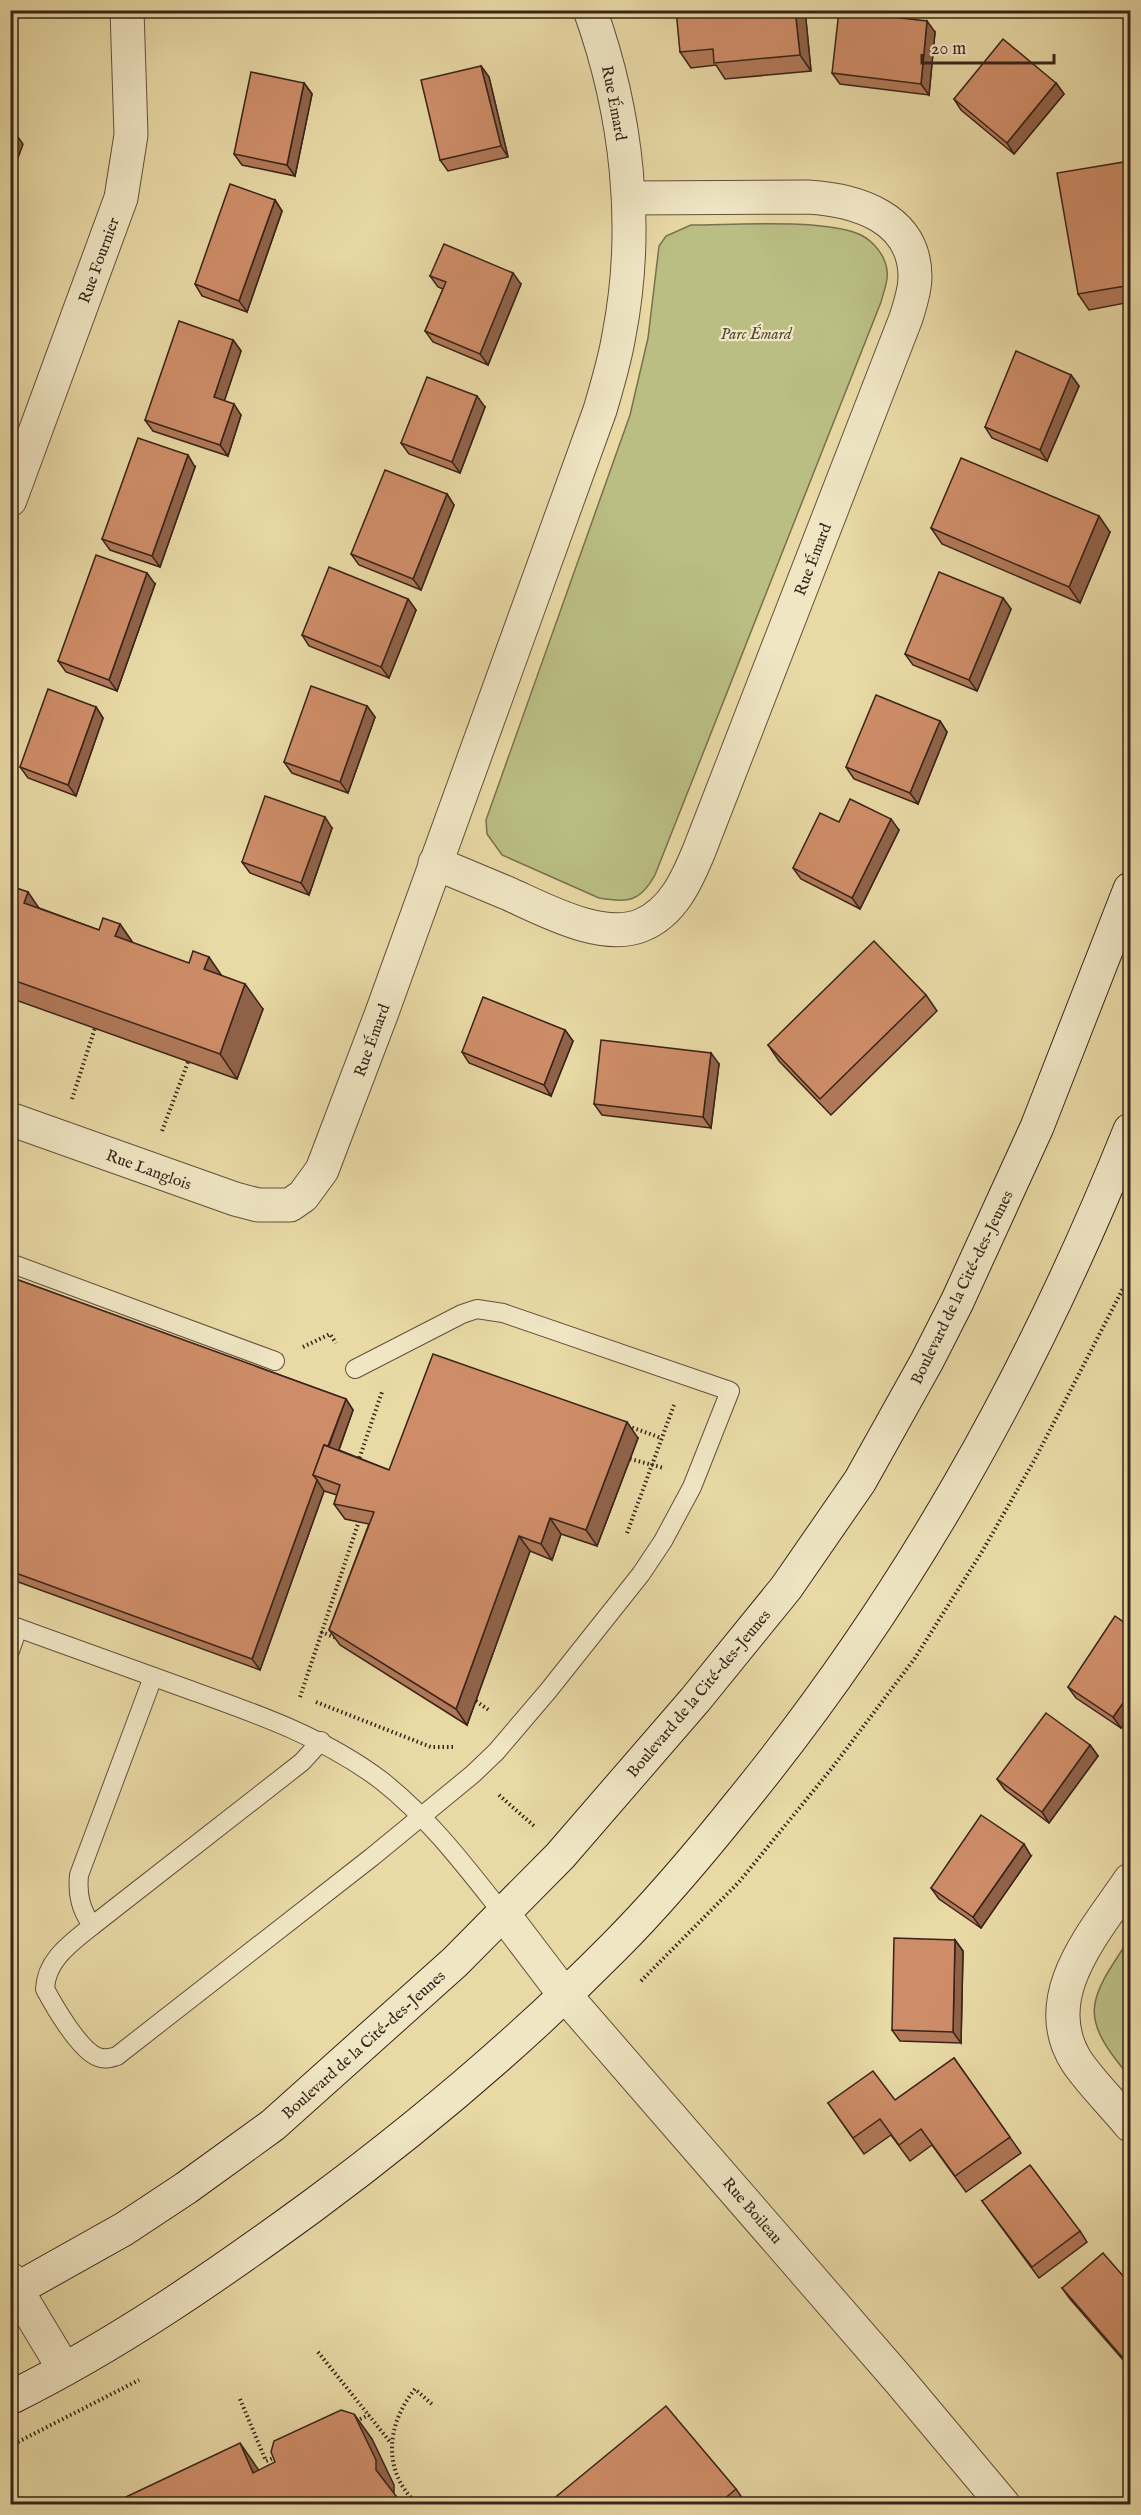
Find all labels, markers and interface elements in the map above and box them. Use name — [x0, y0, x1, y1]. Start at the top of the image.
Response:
scale bar — [922, 27, 1054, 65]
text: 20 m — [931, 38, 966, 61]
street label: Rue Émard — [596, 64, 632, 143]
street label: Rue Fournier — [75, 215, 125, 306]
park label: Parc Émard — [721, 324, 793, 345]
street label: Rue Émard — [789, 520, 837, 599]
street label: Rue Émard — [349, 1000, 395, 1080]
street label: Rue Langlois — [103, 1146, 194, 1196]
street label: Boulevard de la Cité-des-Jeunes — [907, 1187, 1019, 1388]
street label: Boulevard de la Cité-des-Jeunes — [623, 1606, 776, 1782]
street label: Boulevard de la Cité-des-Jeunes — [278, 1966, 451, 2124]
street label: Rue Boileau — [717, 2174, 786, 2249]

